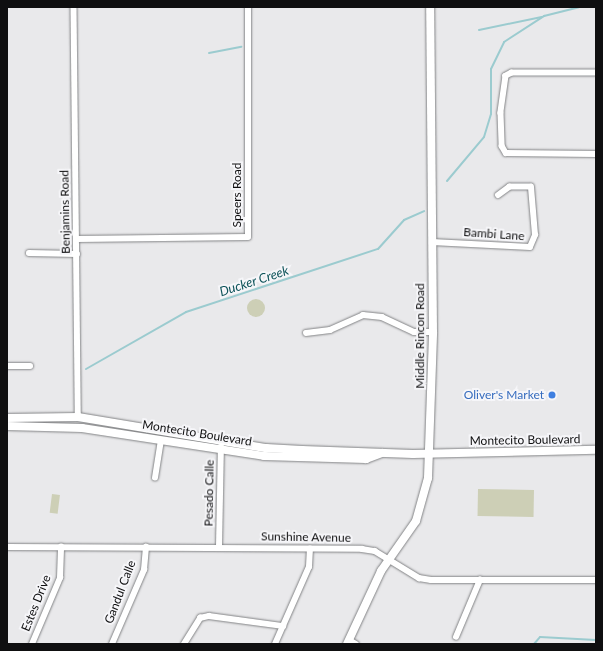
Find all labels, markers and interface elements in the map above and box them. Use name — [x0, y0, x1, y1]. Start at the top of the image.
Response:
street label: Speers Road — [230, 163, 244, 227]
street label: Benjamins Road — [57, 170, 73, 254]
street label: Bambi Lane — [463, 225, 525, 243]
water label: Ducker Creek — [217, 262, 291, 300]
street label: Middle Rincon Road — [413, 283, 427, 389]
place label: Oliver's Market — [464, 388, 544, 402]
marker: Oliver's Market — [547, 390, 557, 400]
street label: Montecito Boulevard — [141, 417, 253, 449]
street label: Montecito Boulevard — [469, 432, 581, 448]
street label: Pesado Calle — [201, 459, 217, 527]
street label: Sunshine Avenue — [261, 529, 351, 545]
street label: Gandul Calle — [101, 558, 139, 626]
street label: Estes Drive — [18, 573, 54, 633]

